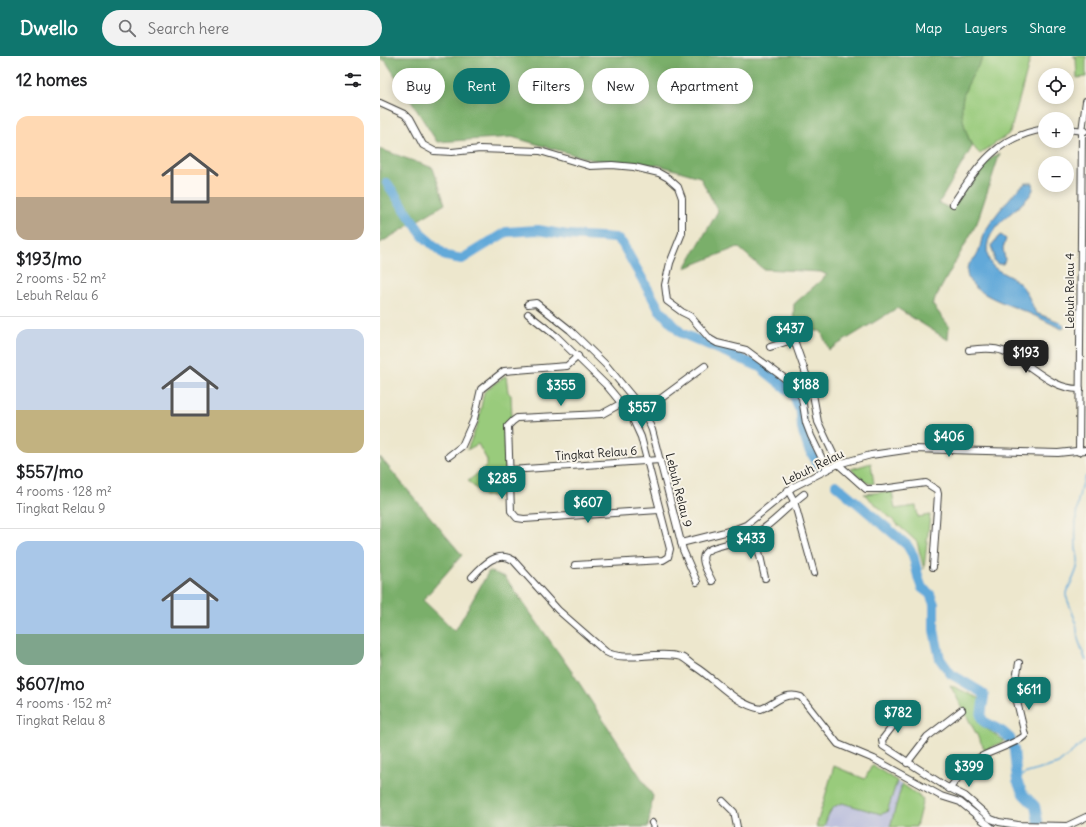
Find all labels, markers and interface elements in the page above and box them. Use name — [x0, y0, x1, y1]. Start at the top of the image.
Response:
search box — [102, 10, 382, 46]
text: Dwello — [20, 16, 78, 40]
icon: search — [116, 17, 138, 39]
text: Search here — [148, 19, 229, 38]
text: Map — [915, 19, 942, 37]
text: Layers — [964, 19, 1007, 37]
text: Share — [1029, 19, 1066, 37]
chip: Buy — [392, 68, 445, 104]
chip: Rent — [453, 68, 510, 104]
chip: Filters — [518, 68, 584, 104]
chip: New — [592, 68, 649, 104]
chip: Apartment — [657, 68, 753, 104]
map controls — [1038, 68, 1074, 192]
button: locate — [1038, 68, 1074, 104]
text: 12 homes — [16, 69, 87, 91]
icon: filters — [342, 69, 364, 91]
button: + — [1038, 112, 1074, 148]
icon: home — [154, 142, 226, 214]
button: − — [1038, 156, 1074, 192]
text: $193/mo — [16, 248, 82, 270]
street label: Lebuh Relau 4 — [1062, 253, 1077, 329]
text: 2 rooms · 52 m² — [16, 270, 106, 287]
text: Lebuh Relau 6 — [16, 287, 99, 304]
pin: $437 — [766, 316, 814, 350]
text: $437 — [776, 320, 804, 337]
pin: $193 — [1002, 340, 1050, 374]
text: $193 — [1012, 344, 1040, 361]
icon: home — [154, 355, 226, 427]
pin: $188 — [782, 372, 830, 406]
pin: $355 — [537, 373, 585, 407]
text: $188 — [792, 376, 820, 393]
text: $355 — [546, 377, 576, 394]
pin: $557 — [618, 395, 666, 429]
text: $557 — [628, 399, 656, 416]
pin: $406 — [925, 424, 973, 458]
text: $406 — [934, 428, 964, 445]
street label: Tingkat Relau 6 — [554, 443, 638, 463]
street label: Lebuh Relau — [780, 446, 846, 488]
street label: Lebuh Relau 9 — [663, 451, 696, 529]
text: $557/mo — [16, 461, 83, 483]
pin: $285 — [478, 466, 526, 500]
text: $285 — [487, 470, 517, 487]
text: 4 rooms · 128 m² — [16, 483, 112, 500]
pin: $607 — [564, 490, 612, 524]
text: $607 — [573, 494, 603, 511]
text: Tingkat Relau 9 — [16, 500, 105, 517]
pin: $433 — [727, 526, 775, 560]
text: $433 — [736, 530, 766, 547]
icon: home — [154, 567, 226, 639]
text: $607/mo — [16, 673, 84, 695]
pin: $611 — [1005, 677, 1053, 711]
text: $611 — [1016, 681, 1042, 698]
text: 4 rooms · 152 m² — [16, 695, 112, 712]
pin: $782 — [874, 700, 922, 734]
text: $782 — [884, 704, 912, 721]
text: Tingkat Relau 8 — [16, 712, 105, 729]
pin: $399 — [945, 754, 993, 788]
text: $399 — [954, 758, 984, 775]

